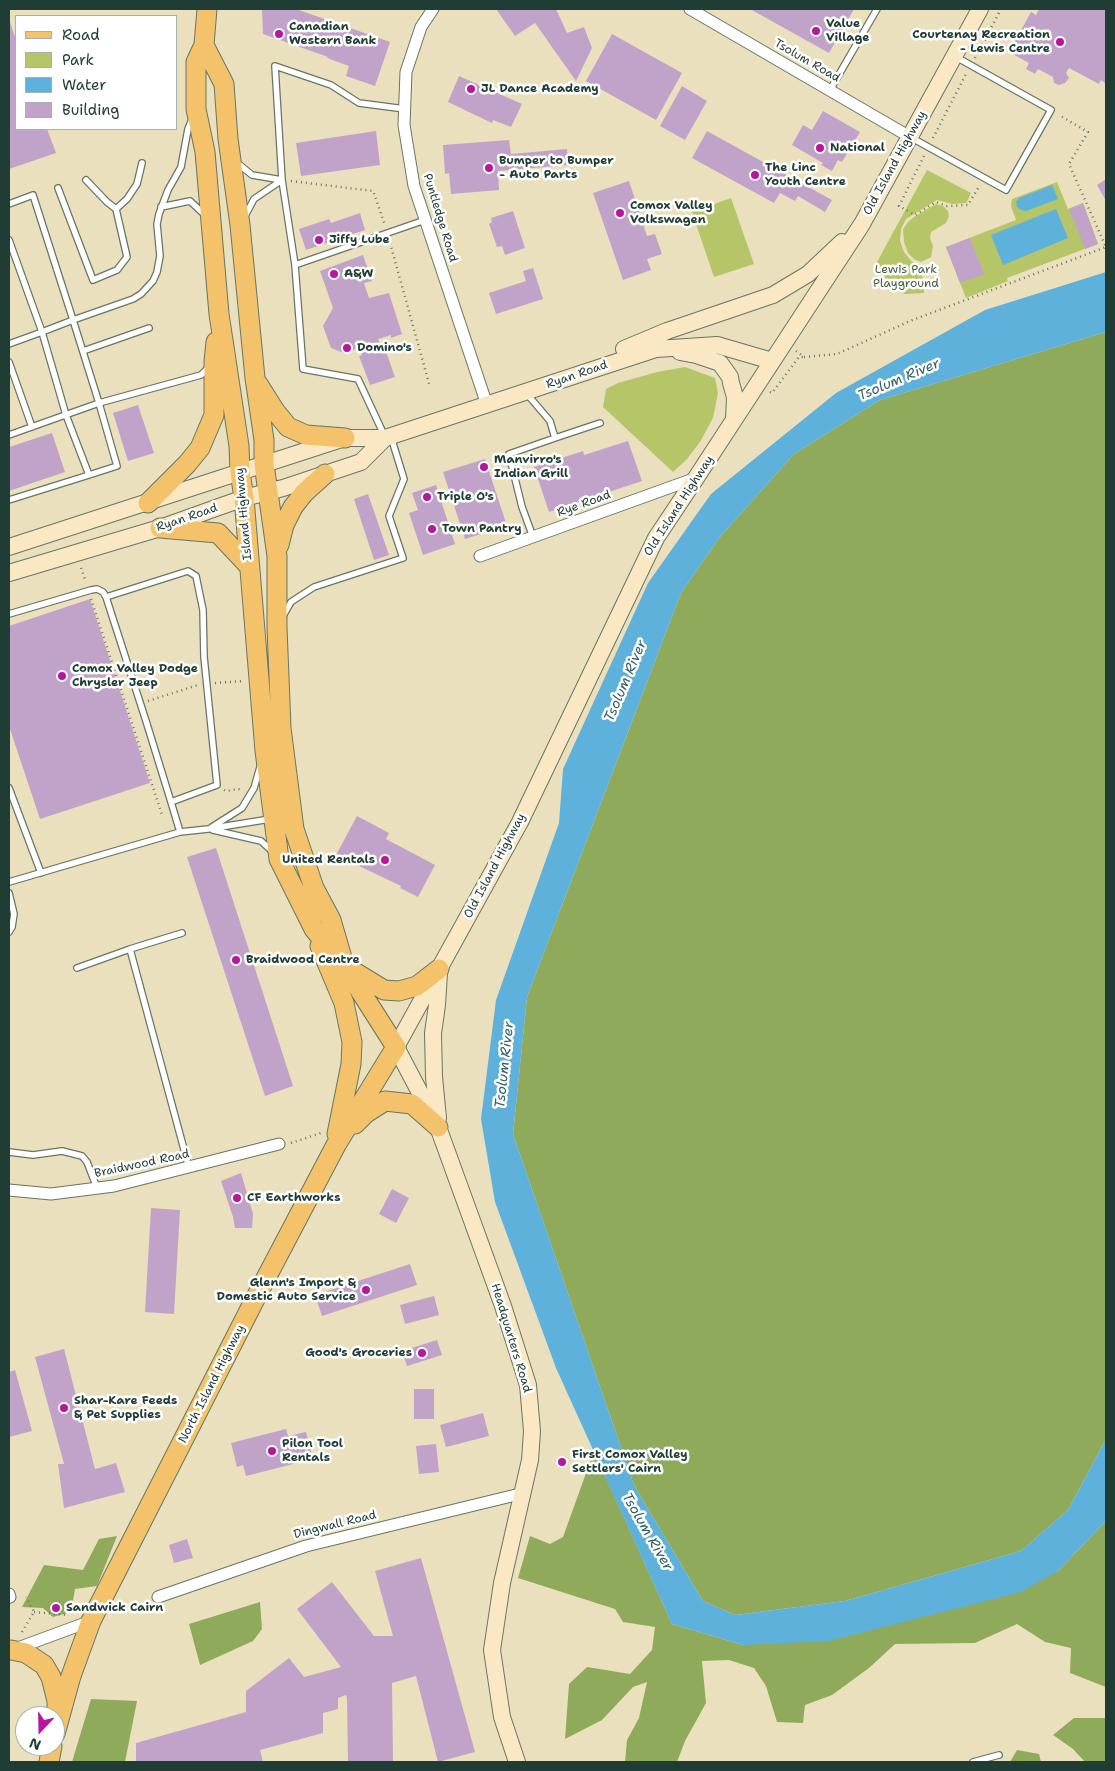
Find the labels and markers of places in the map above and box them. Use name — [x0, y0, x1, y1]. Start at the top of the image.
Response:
place label: Value Village — [826, 17, 870, 45]
place label: Canadian Western Bank — [289, 20, 376, 48]
marker: Value Village — [810, 25, 822, 37]
marker: Canadian Western Bank — [273, 28, 285, 40]
place label: Courtenay Recreation - Lewis Centre — [912, 28, 1050, 56]
marker: Courtenay Recreation - Lewis Centre — [1054, 36, 1066, 48]
place label: JL Dance Academy — [481, 82, 599, 96]
marker: JL Dance Academy — [465, 83, 477, 95]
place label: National — [830, 141, 885, 155]
marker: National — [814, 142, 826, 154]
place label: Bumper to Bumper - Auto Parts — [499, 154, 614, 182]
place label: The Linc Youth Centre — [765, 161, 846, 189]
marker: Bumper to Bumper - Auto Parts — [483, 162, 495, 174]
marker: The Linc Youth Centre — [749, 169, 761, 181]
place label: Comox Valley Volkswagen — [630, 199, 713, 227]
marker: Comox Valley Volkswagen — [614, 207, 626, 219]
place label: Jiffy Lube — [329, 233, 390, 247]
marker: Jiffy Lube — [313, 234, 325, 246]
place label: A&W — [344, 267, 373, 281]
marker: A&W — [328, 268, 340, 280]
place label: Domino's — [357, 341, 412, 355]
marker: Domino's — [341, 342, 353, 354]
place label: Manvirro's Indian Grill — [494, 453, 568, 481]
marker: Manvirro's Indian Grill — [478, 461, 490, 473]
place label: Triple O's — [437, 490, 494, 504]
marker: Triple O's — [421, 491, 433, 503]
place label: Town Pantry — [442, 522, 522, 536]
marker: Town Pantry — [426, 523, 438, 535]
place label: Comox Valley Dodge Chrysler Jeep — [72, 662, 198, 690]
marker: Comox Valley Dodge Chrysler Jeep — [56, 670, 68, 682]
place label: United Rentals — [282, 853, 375, 867]
marker: United Rentals — [379, 854, 391, 866]
place label: Braidwood Centre — [246, 953, 360, 967]
marker: Braidwood Centre — [230, 954, 242, 966]
place label: CF Earthworks — [247, 1191, 340, 1205]
marker: CF Earthworks — [231, 1192, 243, 1204]
place label: Glenn's Import & Domestic Auto Service — [217, 1276, 356, 1304]
marker: Glenn's Import & Domestic Auto Service — [360, 1284, 372, 1296]
place label: Good's Groceries — [305, 1346, 412, 1360]
marker: Good's Groceries — [416, 1347, 428, 1359]
place label: Shar-Kare Feeds & Pet Supplies — [74, 1394, 177, 1422]
marker: Shar-Kare Feeds & Pet Supplies — [58, 1402, 70, 1414]
place label: Pilon Tool Rentals — [282, 1437, 343, 1465]
marker: Pilon Tool Rentals — [266, 1445, 278, 1457]
place label: First Comox Valley Settlers' Cairn — [572, 1448, 688, 1476]
marker: First Comox Valley Settlers' Cairn — [556, 1456, 568, 1468]
place label: Sandwick Cairn — [66, 1601, 163, 1615]
marker: Sandwick Cairn — [50, 1602, 62, 1614]

